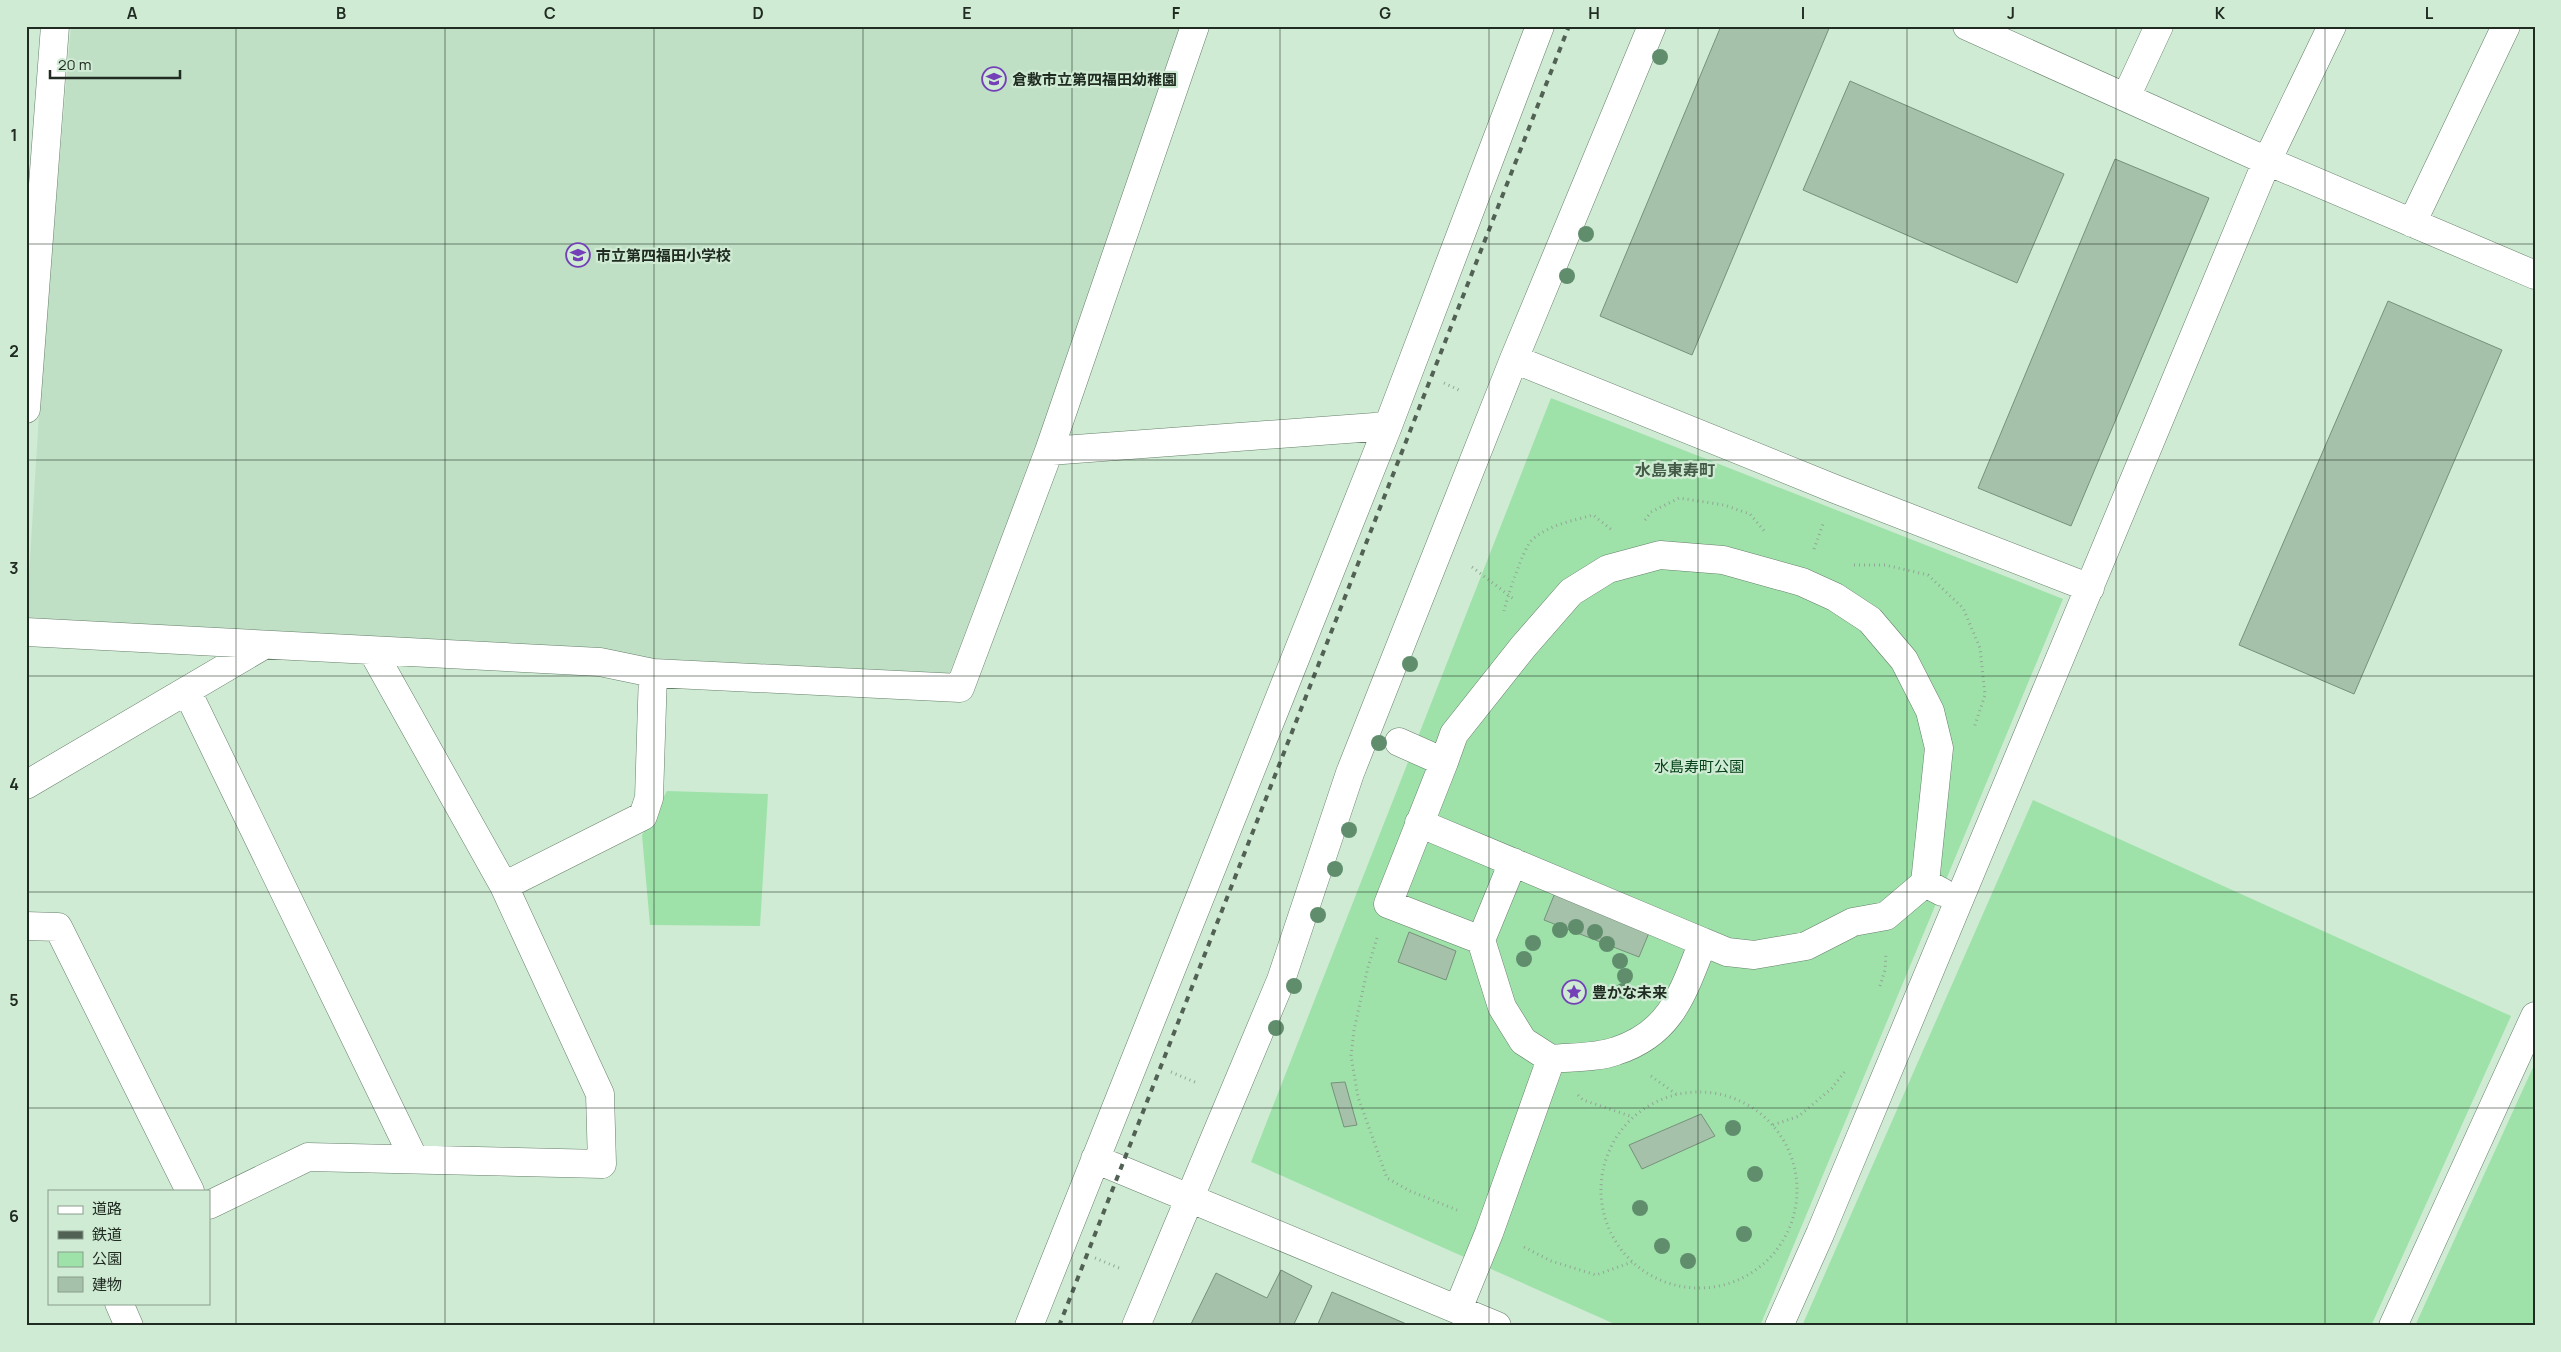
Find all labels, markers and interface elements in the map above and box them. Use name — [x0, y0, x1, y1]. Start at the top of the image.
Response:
text: A — [127, 2, 138, 24]
text: B — [336, 2, 346, 24]
text: C — [544, 2, 556, 24]
text: D — [752, 2, 764, 24]
text: E — [962, 2, 972, 24]
text: F — [1172, 2, 1181, 24]
text: G — [1379, 2, 1391, 24]
text: H — [1588, 2, 1600, 24]
text: I — [1801, 2, 1805, 24]
text: J — [2007, 2, 2015, 24]
text: K — [2215, 2, 2226, 24]
text: L — [2425, 2, 2434, 24]
scale bar — [50, 48, 180, 80]
text: 20 m — [58, 54, 91, 75]
school or university icon: 倉敷市立第四福田幼稚園 — [981, 66, 1007, 92]
place label: 倉敷市立第四福田幼稚園 — [1012, 69, 1177, 90]
text: 1 — [10, 124, 18, 146]
school or university icon: 市立第四福田小学校 — [565, 242, 591, 268]
place label: 市立第四福田小学校 — [596, 245, 731, 266]
text: 2 — [9, 340, 19, 362]
district label: 水島東寿町 — [1635, 459, 1715, 481]
text: 3 — [9, 557, 19, 579]
park label: 水島寿町公園 — [1654, 756, 1744, 777]
text: 4 — [9, 773, 19, 795]
place icon: 豊かな未来 — [1561, 979, 1587, 1005]
place label: 豊かな未来 — [1592, 982, 1667, 1003]
text: 5 — [9, 989, 19, 1011]
legend — [48, 1190, 210, 1304]
text: 道路 — [92, 1198, 122, 1219]
text: 6 — [9, 1205, 19, 1227]
text: 鉄道 — [92, 1224, 122, 1245]
text: 公園 — [92, 1248, 122, 1269]
text: 建物 — [92, 1274, 122, 1295]

